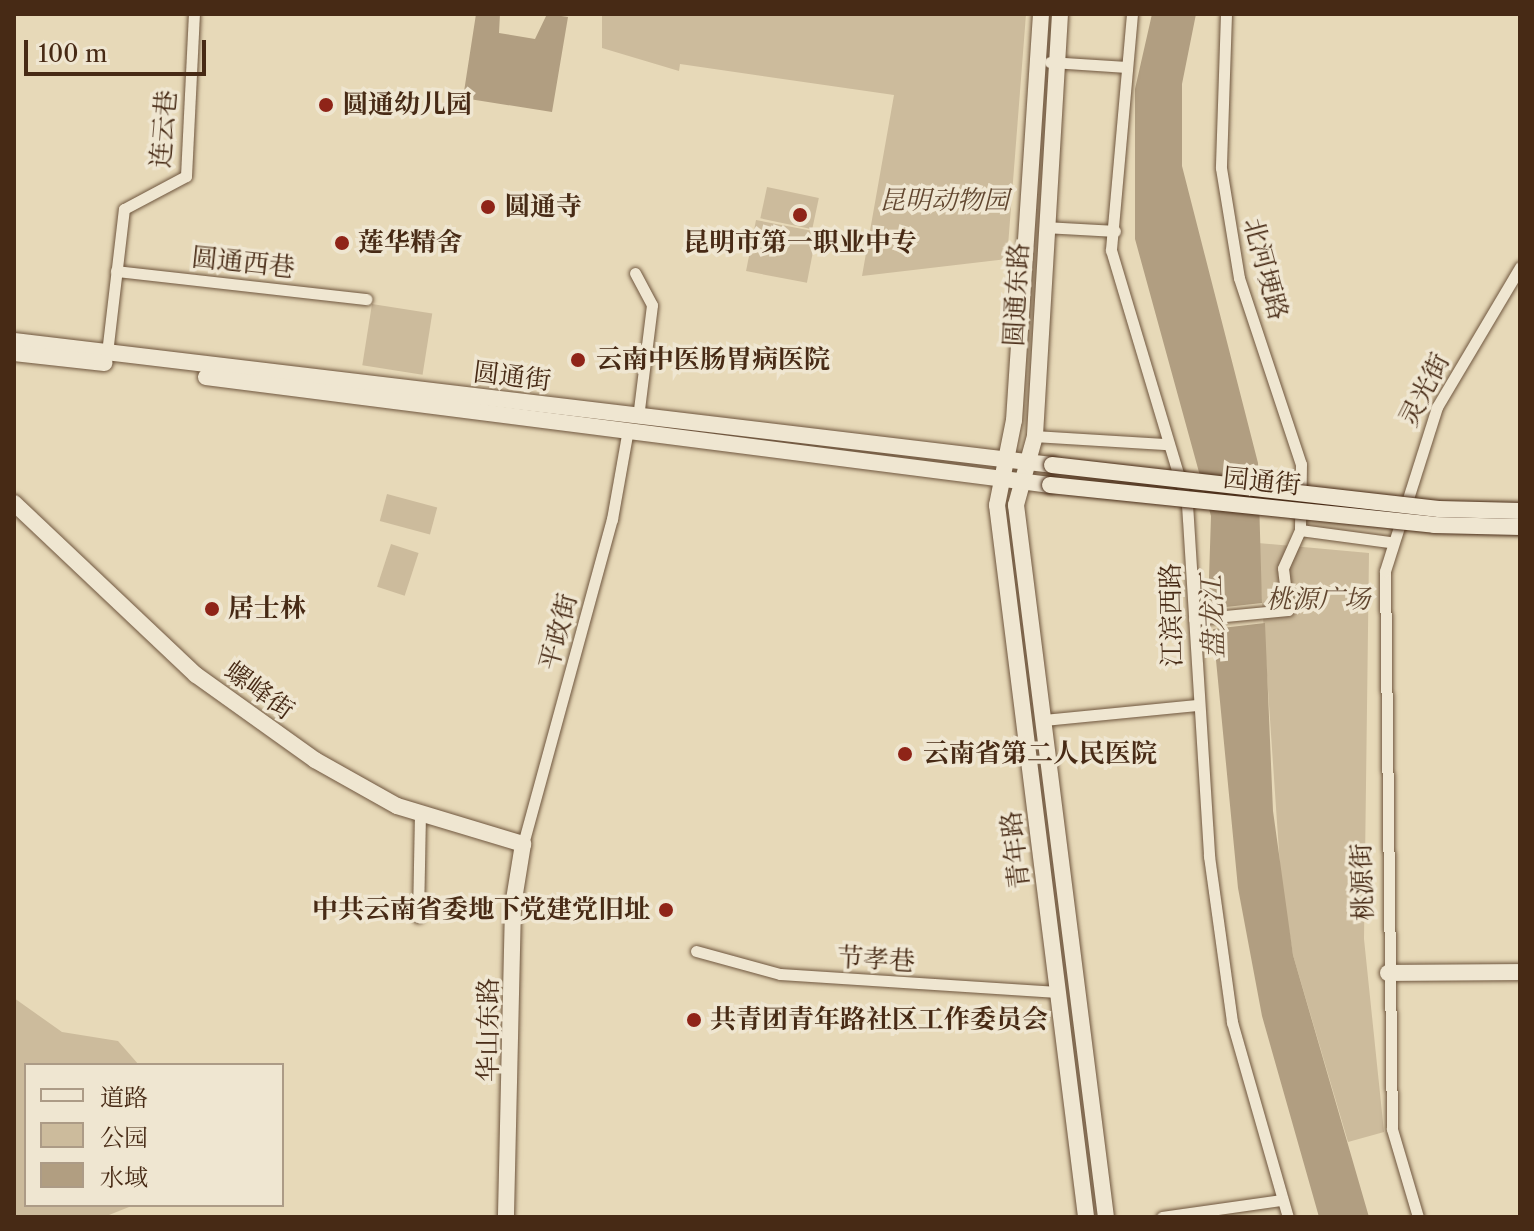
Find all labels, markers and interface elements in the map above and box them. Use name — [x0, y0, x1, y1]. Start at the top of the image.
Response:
scale bar — [28, 24, 210, 74]
text: 100 m — [38, 39, 107, 68]
street label: 连云巷 — [145, 89, 183, 169]
place label: 圆通幼儿园 — [342, 89, 472, 121]
marker: 圆通幼儿园 — [317, 96, 335, 114]
park label: 昆明动物园 — [879, 185, 1009, 217]
place label: 圆通寺 — [504, 191, 582, 223]
marker: 圆通寺 — [479, 198, 497, 216]
marker: 昆明市第一职业中专 — [791, 206, 809, 224]
street label: 北河埂路 — [1236, 215, 1294, 323]
place label: 莲华精舍 — [358, 227, 462, 259]
place label: 昆明市第一职业中专 — [683, 227, 917, 259]
marker: 莲华精舍 — [333, 234, 351, 252]
street label: 圆通西巷 — [190, 242, 296, 284]
street label: 圆通东路 — [999, 242, 1035, 348]
place label: 云南中医肠胃病医院 — [596, 344, 830, 376]
street label: 灵光街 — [1393, 348, 1457, 432]
marker: 云南中医肠胃病医院 — [567, 349, 589, 371]
street label: 圆通街 — [471, 357, 553, 397]
street label: 园通街 — [1222, 462, 1302, 502]
street label: 江滨西路 — [1155, 563, 1189, 667]
water label: 盘龙江 — [1194, 574, 1230, 660]
park label: 桃源广场 — [1266, 584, 1370, 616]
street label: 平政街 — [534, 590, 584, 674]
place label: 居士林 — [228, 593, 306, 625]
marker: 居士林 — [203, 600, 221, 618]
street label: 螺峰街 — [218, 655, 300, 727]
place label: 云南省第二人民医院 — [923, 738, 1157, 770]
marker: 云南省第二人民医院 — [894, 743, 916, 765]
street label: 青年路 — [996, 809, 1036, 891]
street label: 桃源街 — [1346, 842, 1380, 922]
place label: 中共云南省委地下党建党旧址 — [312, 894, 650, 926]
marker: 中共云南省委地下党建党旧址 — [657, 901, 675, 919]
street label: 节孝巷 — [836, 942, 916, 978]
street label: 华山东路 — [473, 978, 505, 1082]
place label: 共青团青年路社区工作委员会 — [710, 1004, 1048, 1036]
marker: 共青团青年路社区工作委员会 — [685, 1011, 703, 1029]
legend — [24, 1063, 284, 1207]
text: 道路 — [100, 1083, 148, 1112]
text: 公园 — [100, 1123, 148, 1152]
text: 水域 — [100, 1163, 148, 1192]

